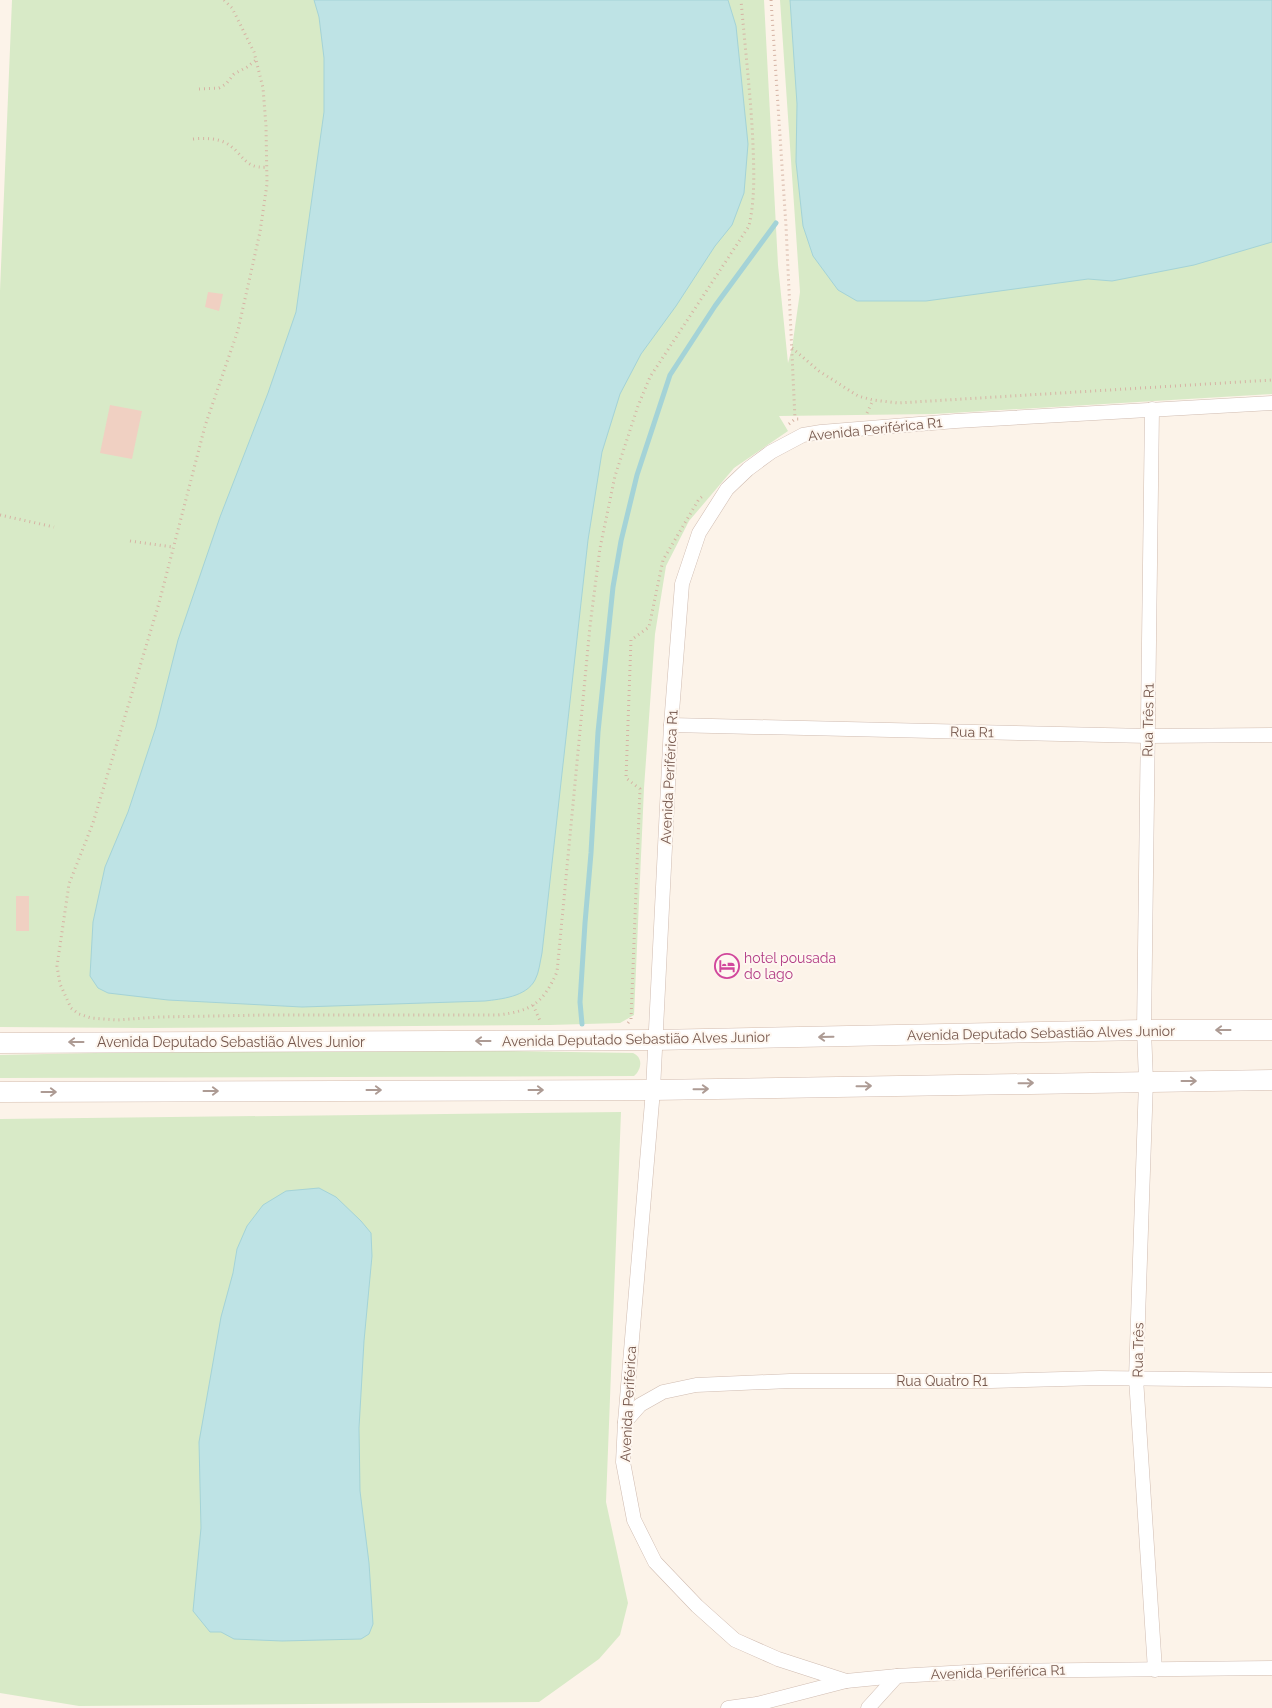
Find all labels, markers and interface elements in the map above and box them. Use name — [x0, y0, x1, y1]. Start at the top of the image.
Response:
street label: Avenida Periférica R1 — [807, 414, 943, 444]
street label: Rua Três R1 — [1139, 683, 1157, 757]
street label: Avenida Periférica R1 — [657, 709, 681, 845]
street label: Rua R1 — [950, 724, 994, 740]
place label: hotel pousada do lago — [744, 950, 836, 982]
hotel icon: hotel pousada do lago — [714, 953, 740, 979]
street label: Avenida Deputado Sebastião Alves Junior — [907, 1023, 1175, 1043]
one-way arrow — [1216, 1025, 1232, 1035]
street label: Avenida Deputado Sebastião Alves Junior — [502, 1029, 770, 1049]
one-way arrow — [819, 1032, 835, 1041]
street label: Avenida Deputado Sebastião Alves Junior — [97, 1034, 365, 1050]
one-way arrow — [476, 1036, 492, 1046]
one-way arrow — [68, 1037, 84, 1047]
one-way arrow — [1180, 1076, 1197, 1086]
one-way arrow — [1018, 1078, 1034, 1088]
one-way arrow — [856, 1081, 872, 1091]
one-way arrow — [693, 1084, 709, 1094]
one-way arrow — [365, 1085, 381, 1095]
one-way arrow — [528, 1085, 544, 1095]
one-way arrow — [202, 1086, 219, 1096]
one-way arrow — [40, 1087, 56, 1097]
street label: Rua Três — [1130, 1322, 1146, 1378]
street label: Avenida Periférica — [617, 1346, 639, 1462]
street label: Rua Quatro R1 — [896, 1373, 988, 1389]
street label: Avenida Periférica R1 — [930, 1662, 1066, 1682]

